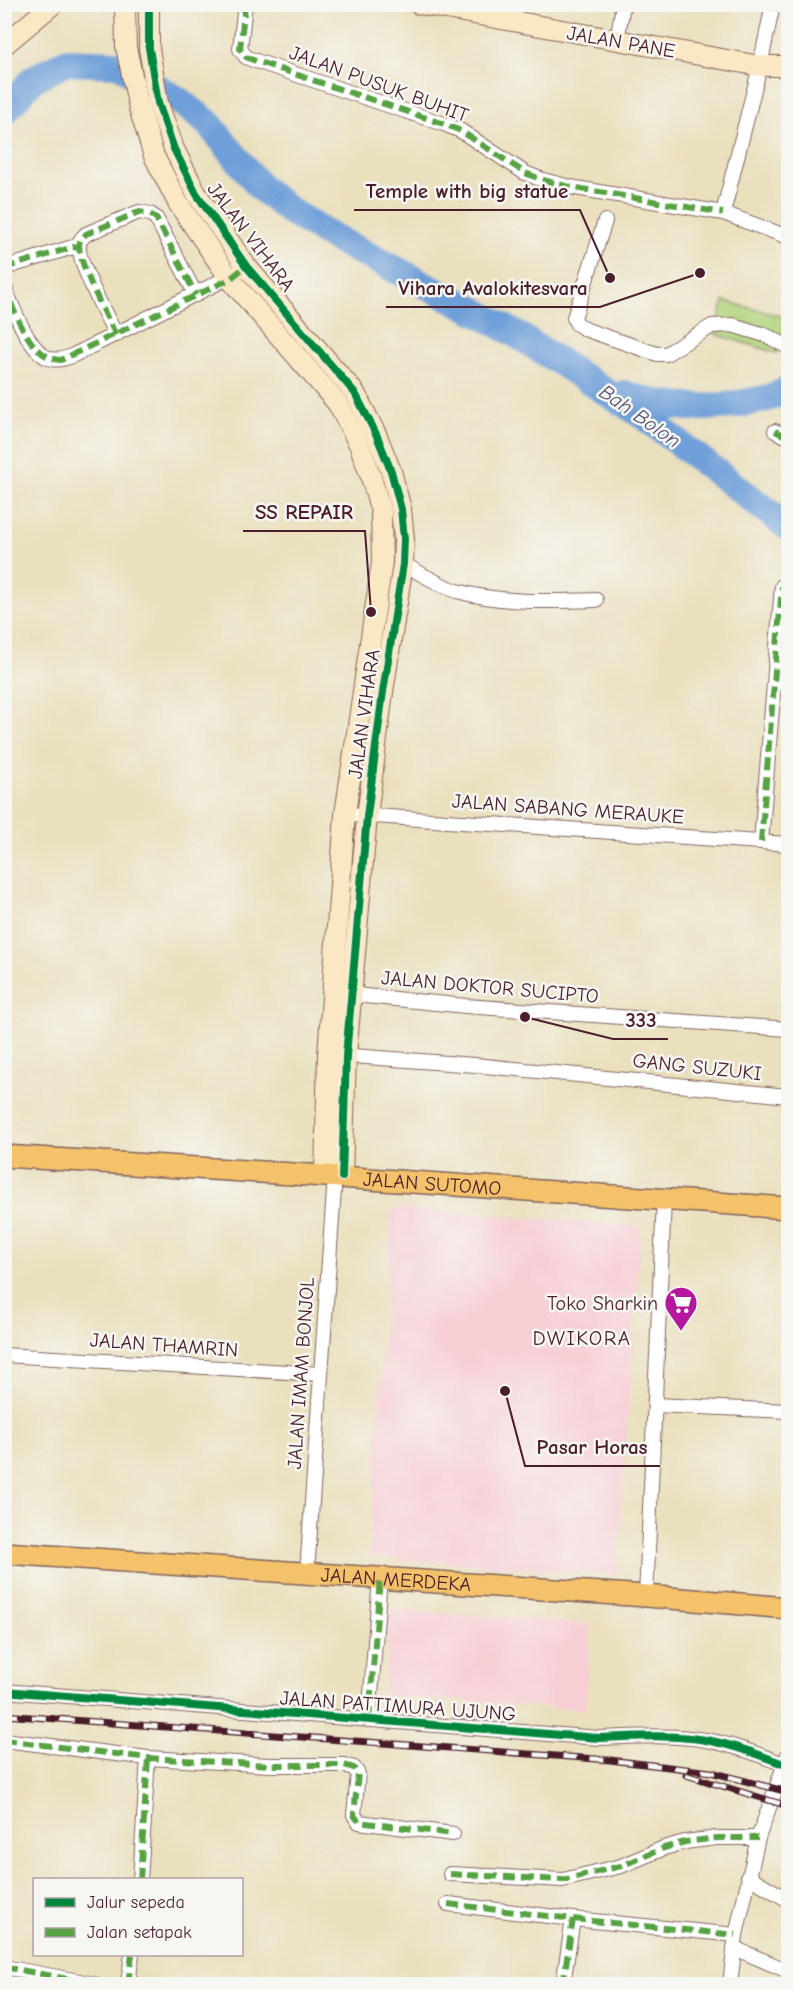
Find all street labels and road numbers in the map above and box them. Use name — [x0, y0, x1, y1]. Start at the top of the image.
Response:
street label: JALAN PANE — [565, 21, 677, 63]
street label: JALAN PUSUK BUHIT — [286, 41, 472, 127]
street label: JALAN VIHARA — [203, 178, 300, 296]
street label: JALAN VIHARA — [344, 647, 385, 780]
street label: JALAN SABANG MERAUKE — [451, 789, 685, 829]
street label: JALAN DOKTOR SUCIPTO — [380, 966, 600, 1008]
street label: GANG SUZUKI — [631, 1049, 763, 1085]
street label: JALAN SUTOMO — [362, 1167, 502, 1200]
street label: JALAN IMAM BONJOL — [283, 1276, 319, 1470]
street label: JALAN THAMRIN — [89, 1328, 239, 1362]
street label: JALAN MERDEKA — [320, 1563, 472, 1596]
street label: JALAN PATTIMURA UJUNG — [279, 1686, 517, 1726]

